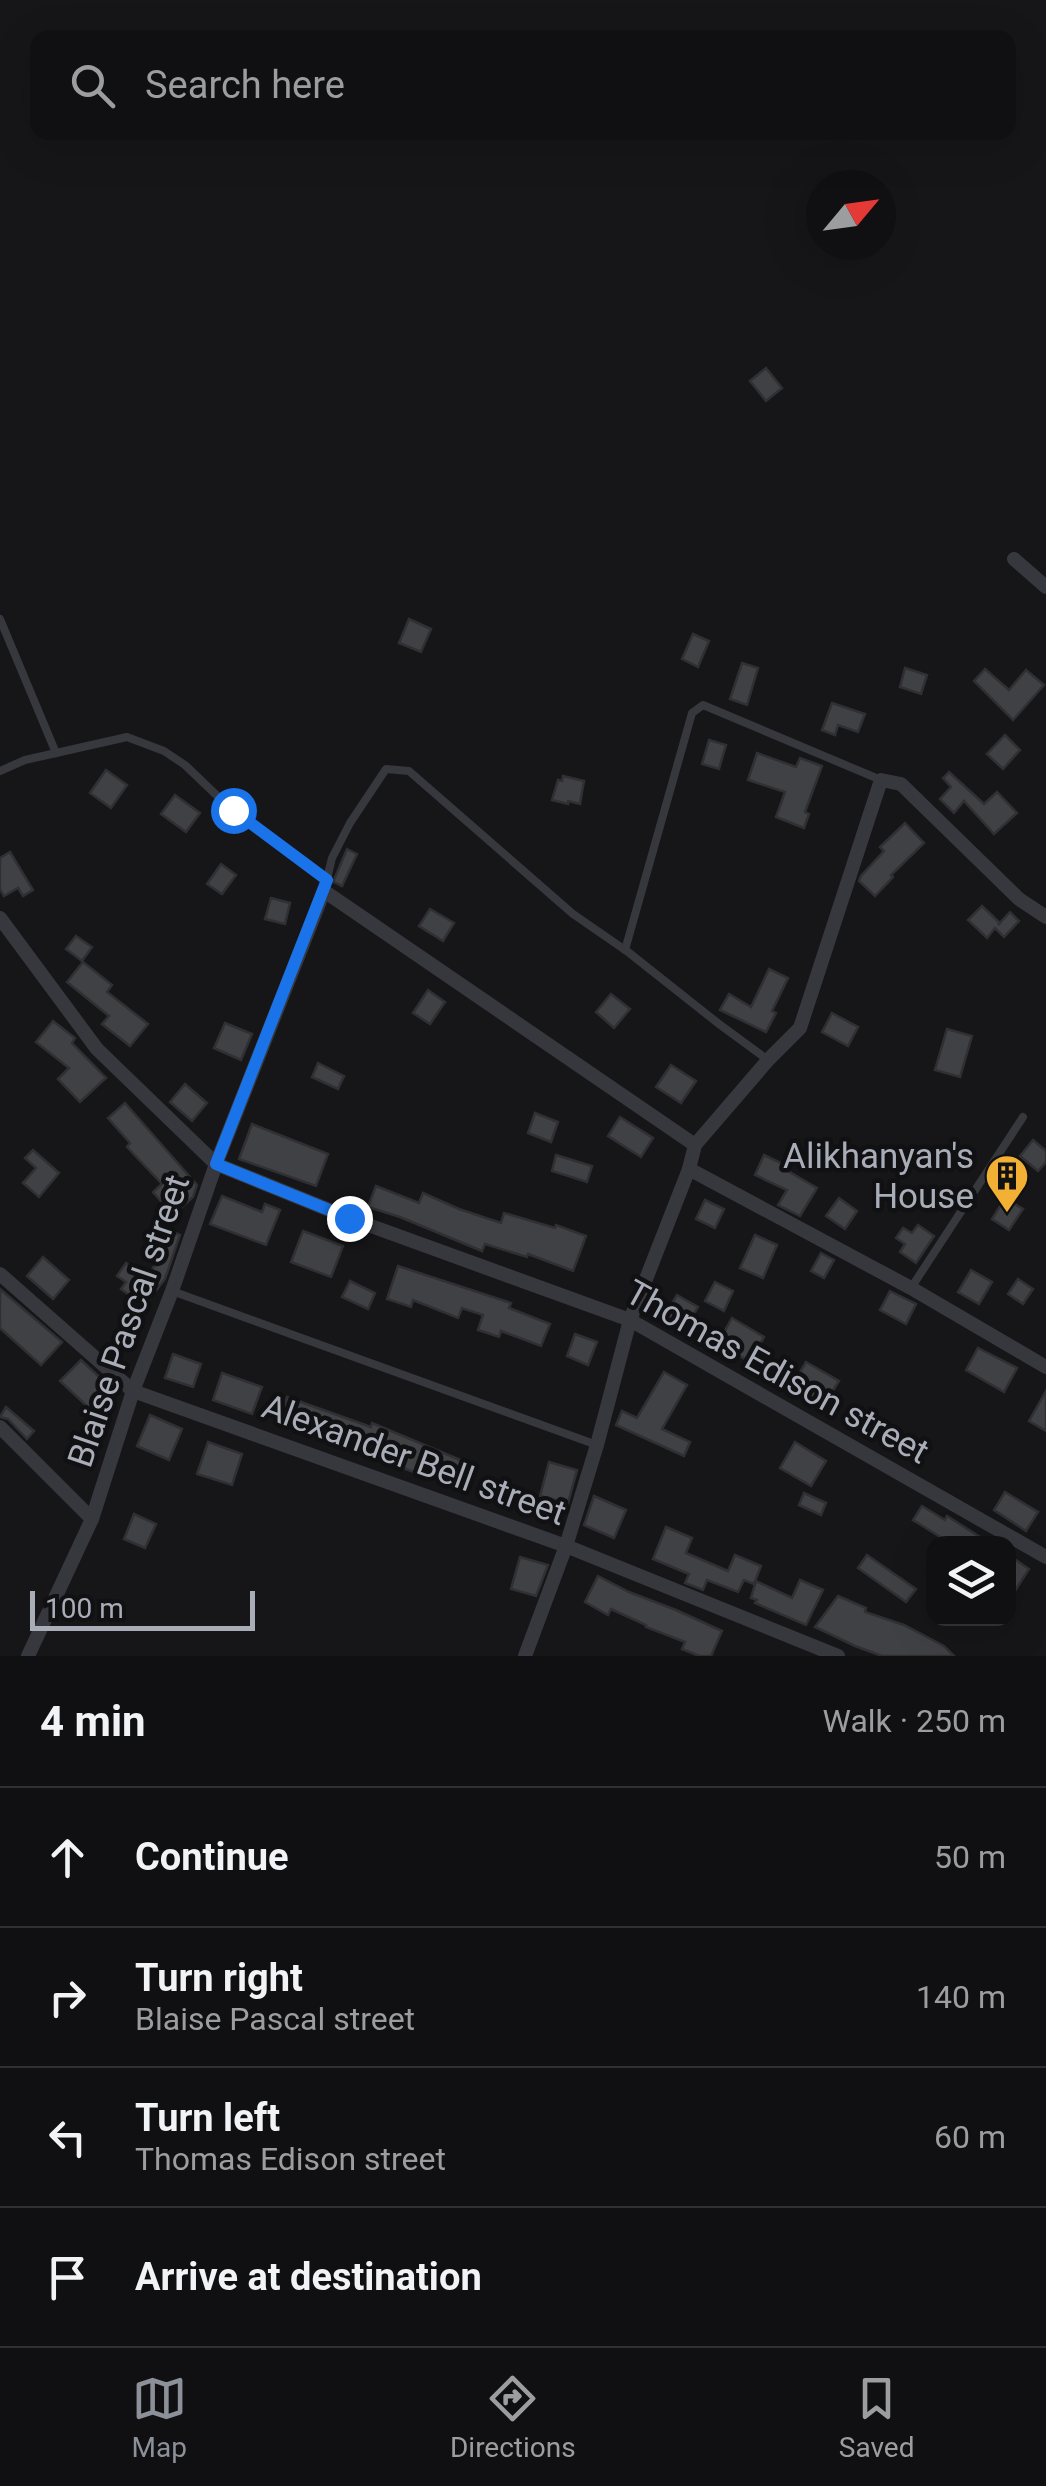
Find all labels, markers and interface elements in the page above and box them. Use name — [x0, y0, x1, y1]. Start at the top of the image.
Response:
search box — [30, 30, 1016, 140]
icon: search — [65, 58, 120, 113]
text: Search here — [145, 63, 345, 107]
north arrow — [806, 170, 896, 260]
route start — [211, 788, 257, 834]
place label: Alikhanyan's House — [783, 1136, 974, 1217]
building icon: Alikhanyan's House — [984, 1153, 1030, 1214]
street label: Blaise Pascal street — [60, 1169, 198, 1473]
route end — [327, 1196, 373, 1242]
street label: Thomas Edison street — [618, 1272, 936, 1472]
street label: Alexander Bell street — [257, 1386, 571, 1534]
map controls — [926, 1536, 1016, 1626]
button: layers — [926, 1536, 1016, 1626]
scale bar — [30, 1586, 255, 1630]
text: 100 m — [45, 1592, 124, 1625]
text: 4 min — [40, 1697, 146, 1746]
text: Walk · 250 m — [823, 1702, 1006, 1740]
icon: ahead — [40, 1830, 95, 1885]
text: Continue — [135, 1835, 289, 1879]
text: 50 m — [934, 1838, 1006, 1876]
text: Turn right — [135, 1956, 303, 2000]
icon: right — [40, 1970, 95, 2025]
text: 140 m — [916, 1978, 1006, 2016]
text: Blaise Pascal street — [135, 2000, 415, 2038]
text: Turn left — [135, 2096, 280, 2140]
icon: left — [40, 2110, 95, 2165]
text: 60 m — [934, 2118, 1006, 2156]
text: Thomas Edison street — [135, 2140, 446, 2178]
icon: arrive — [40, 2250, 95, 2305]
text: Arrive at destination — [135, 2255, 482, 2299]
tab: Map — [132, 2371, 187, 2464]
tab: Directions — [450, 2371, 576, 2464]
tab: Saved — [839, 2371, 914, 2464]

